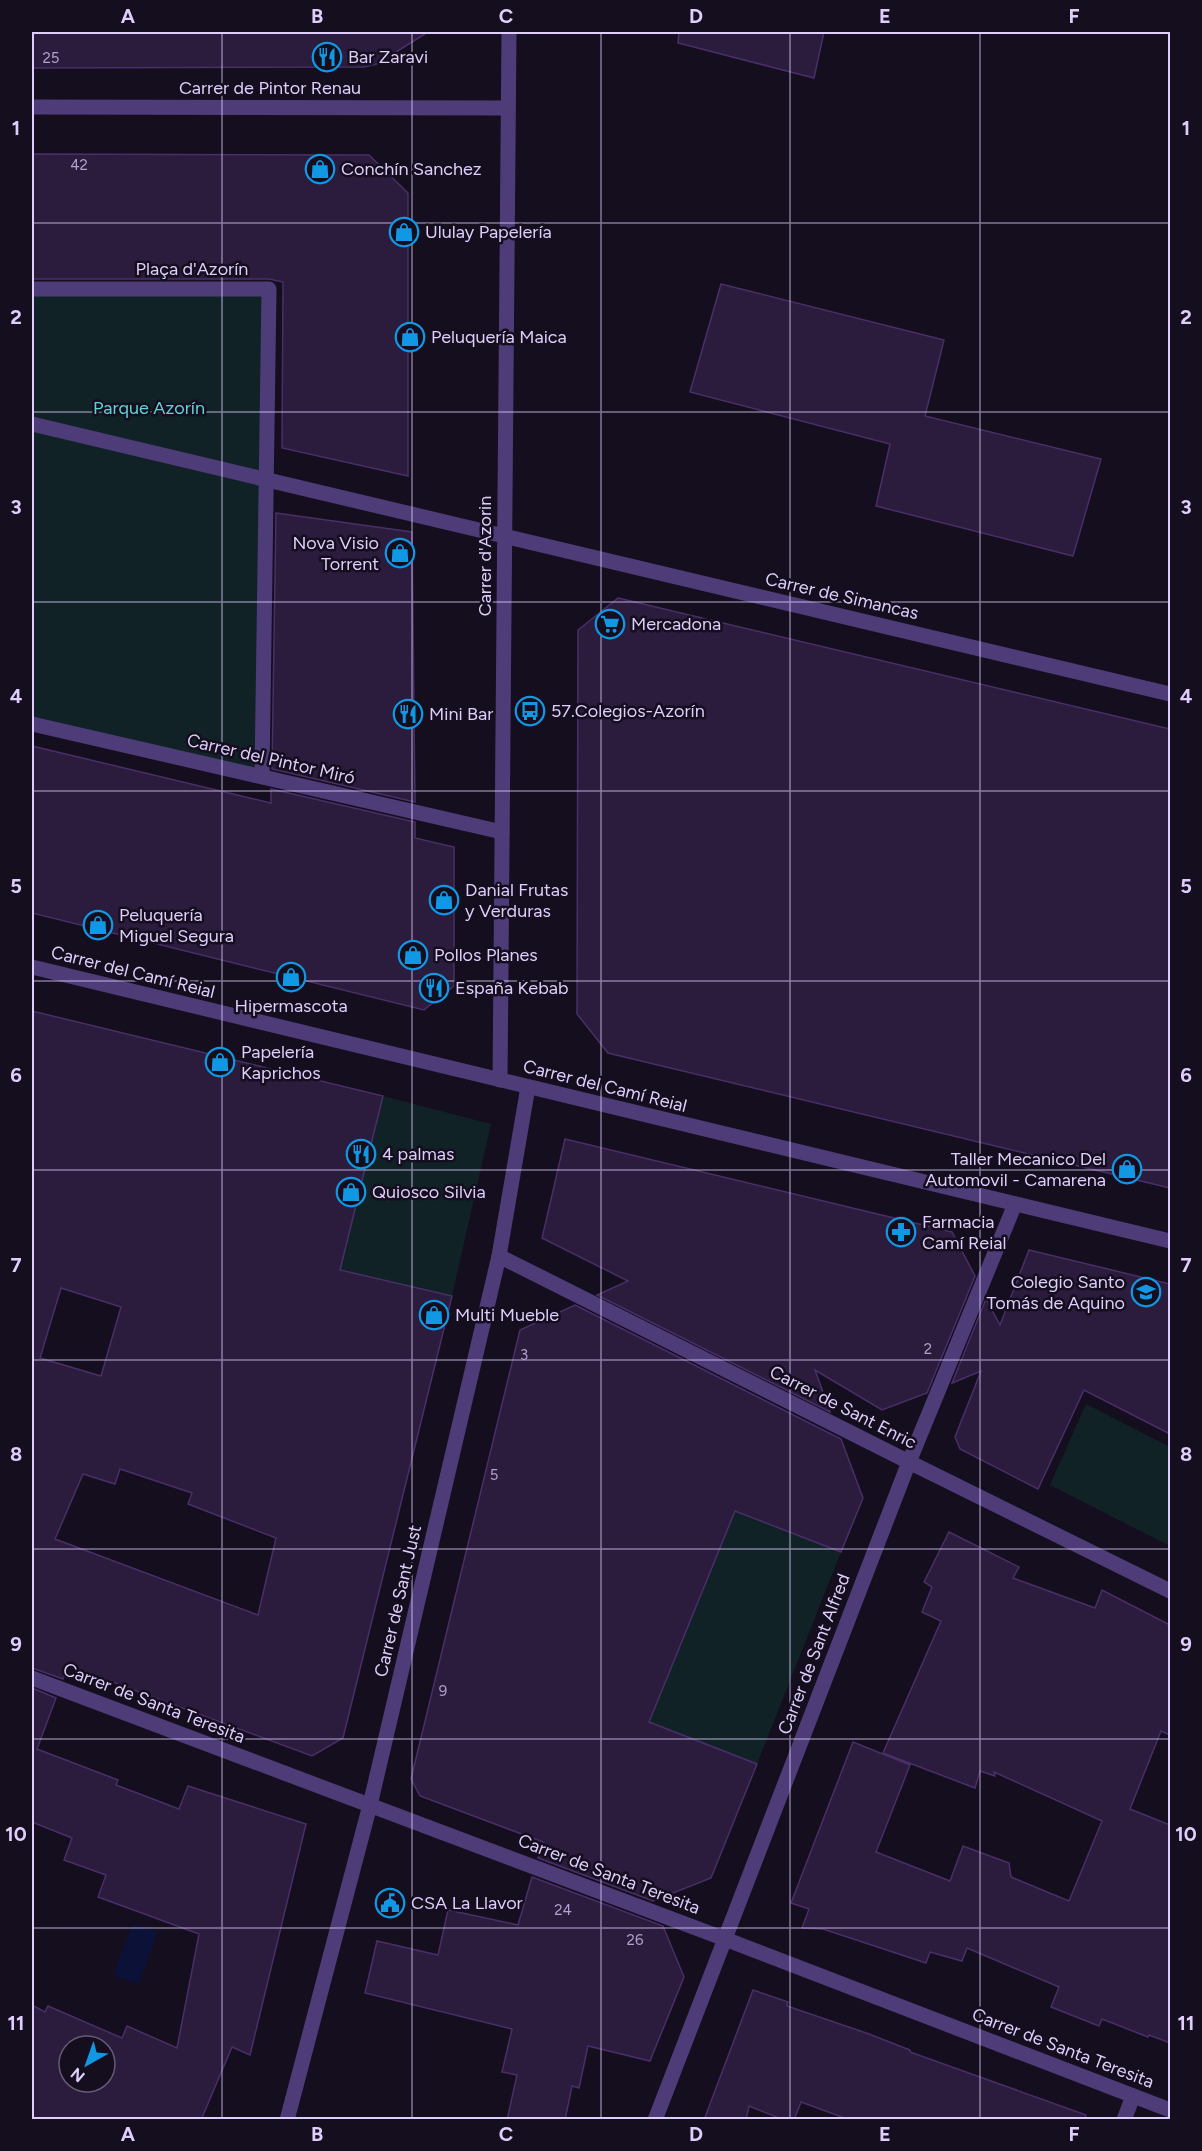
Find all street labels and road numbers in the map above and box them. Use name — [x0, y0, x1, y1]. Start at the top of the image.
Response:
street label: Carrer de Pintor Renau — [179, 77, 361, 99]
street label: Plaça d'Azorín — [136, 258, 248, 280]
street label: Carrer d'Azorin — [474, 496, 496, 616]
street label: Carrer de Simancas — [763, 568, 921, 624]
street label: Carrer del Pintor Miró — [185, 729, 357, 789]
street label: Carrer del Camí Reial — [49, 941, 217, 1003]
street label: Carrer del Camí Reial — [521, 1055, 689, 1117]
street label: Carrer de Sant Enric — [766, 1360, 920, 1454]
street label: Carrer de Sant Just — [370, 1523, 426, 1679]
street label: Carrer de Sant Alfred — [773, 1571, 855, 1737]
street label: Carrer de Santa Teresita — [60, 1658, 248, 1748]
street label: Carrer de Santa Teresita — [515, 1829, 703, 1919]
street label: Carrer de Santa Teresita — [969, 2003, 1157, 2093]

